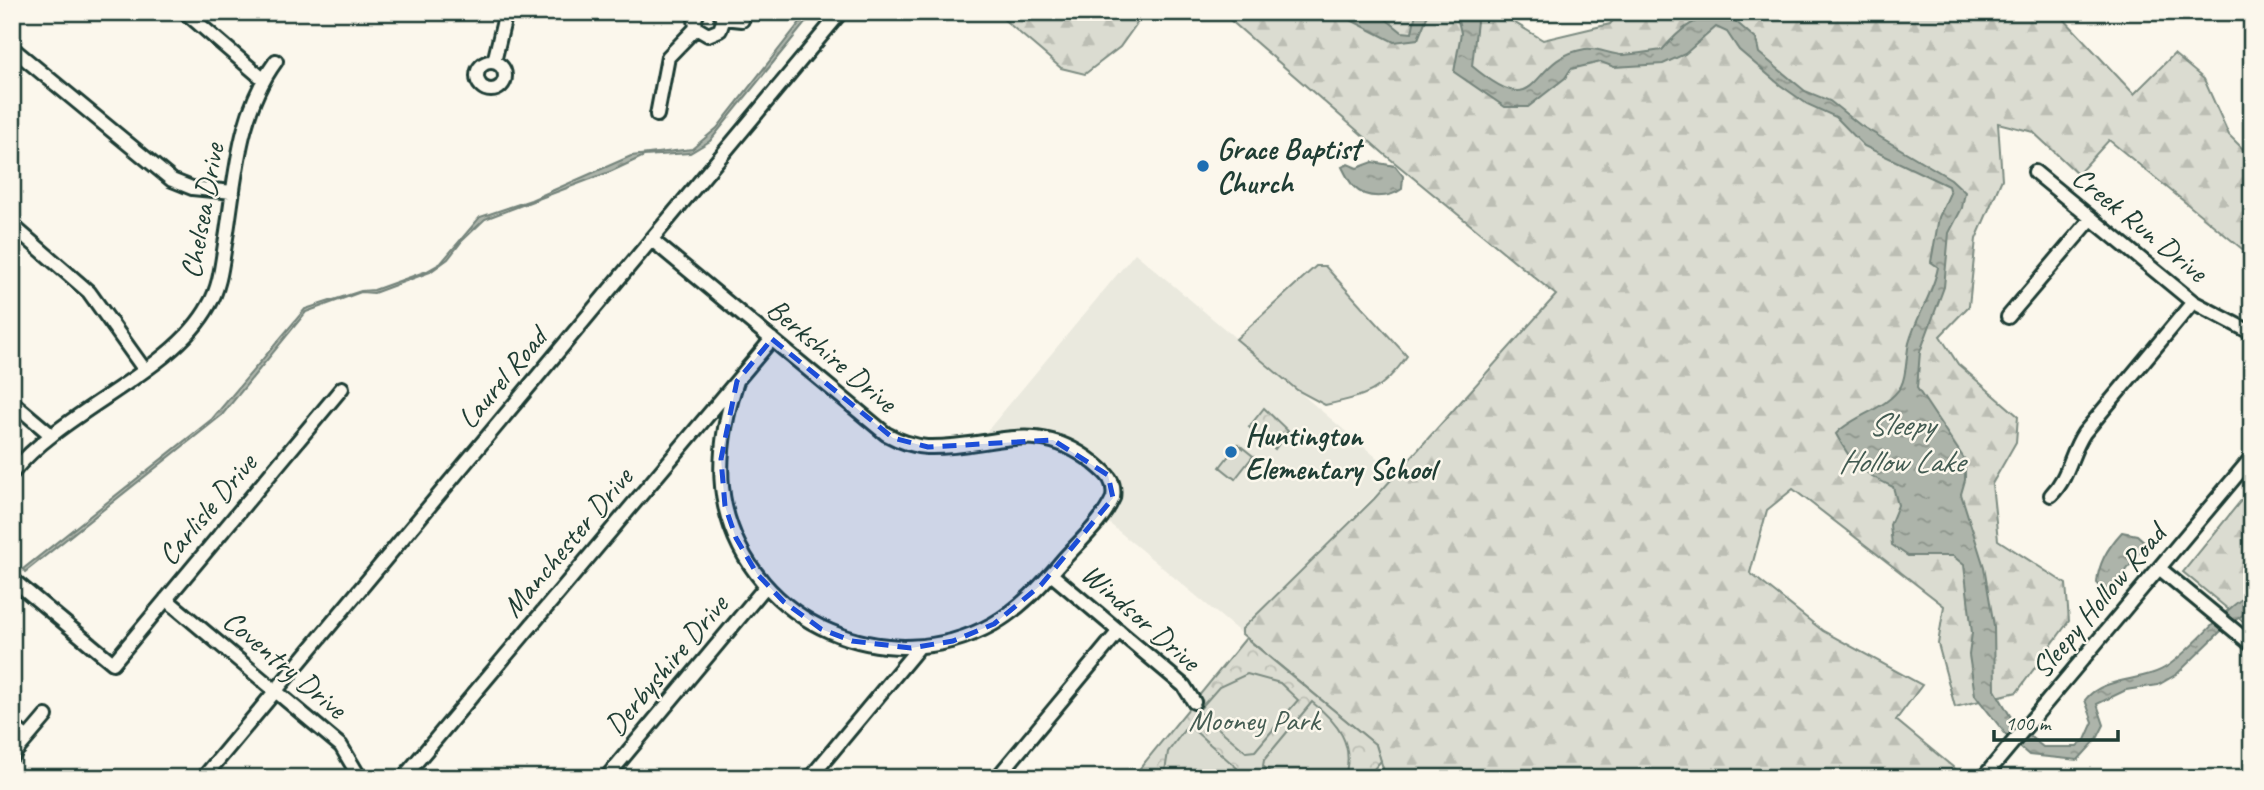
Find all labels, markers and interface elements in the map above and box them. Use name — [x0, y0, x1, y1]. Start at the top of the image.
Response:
place label: Grace Baptist Church — [1217, 130, 1365, 202]
street label: Chelsea Drive — [171, 138, 233, 281]
marker: Grace Baptist Church — [1195, 158, 1211, 174]
street label: Creek Run Drive — [2065, 158, 2217, 291]
street label: Berkshire Drive — [759, 290, 907, 422]
street label: Laurel Road — [449, 317, 558, 436]
water label: Sleepy Hollow Lake — [1839, 404, 1968, 482]
place label: Huntington Elementary School — [1245, 416, 1441, 488]
street label: Carlisle Drive — [149, 444, 266, 573]
marker: Huntington Elementary School — [1223, 444, 1239, 460]
street label: Manchester Drive — [493, 458, 642, 625]
street label: Sleepy Hollow Road — [2022, 513, 2176, 686]
street label: Windsor Drive — [1074, 555, 1210, 681]
street label: Derbyshire Drive — [596, 585, 737, 743]
street label: Coventry Drive — [215, 601, 356, 728]
scale bar — [1994, 699, 2119, 743]
park label: Mooney Park — [1188, 701, 1322, 739]
text: 100 m — [2005, 710, 2052, 736]

